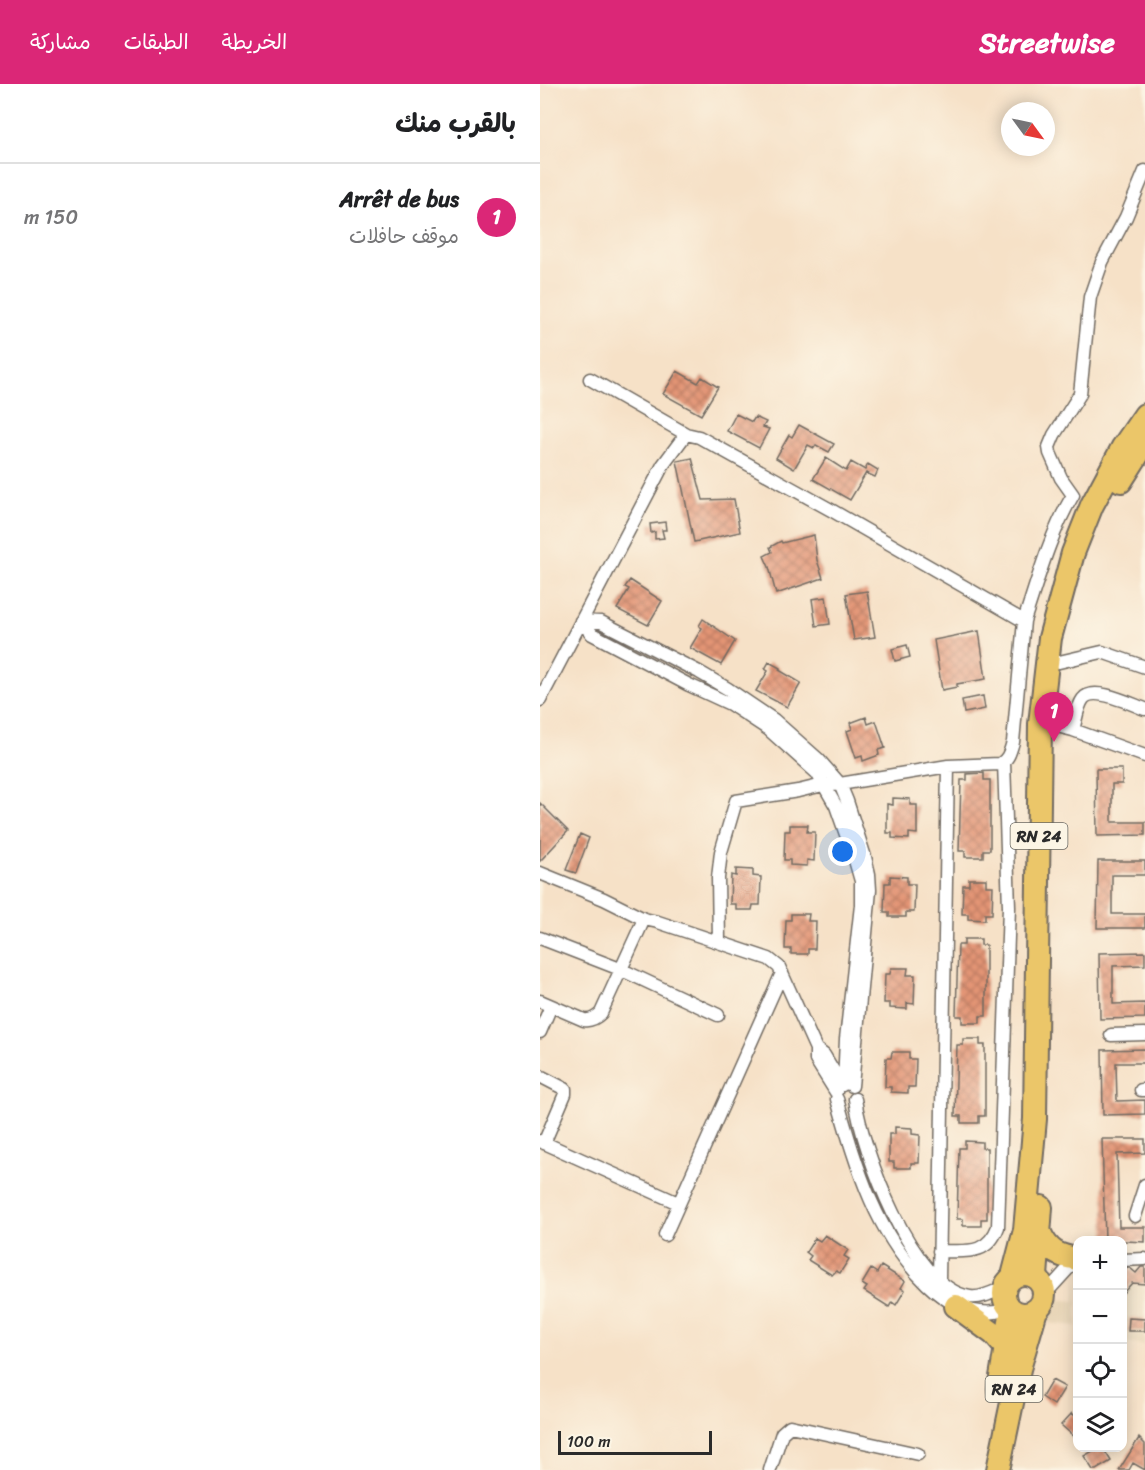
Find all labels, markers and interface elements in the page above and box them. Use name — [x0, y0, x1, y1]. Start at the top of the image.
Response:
text: Streetwise — [979, 18, 1115, 67]
text: مشاركة — [30, 23, 91, 61]
text: الطبقات — [124, 23, 189, 61]
text: الخريطة — [222, 23, 287, 61]
text: بالقرب منك — [395, 100, 516, 146]
north arrow — [1001, 102, 1055, 156]
text: Arrêt de bus — [339, 180, 459, 219]
text: 150 m — [24, 200, 78, 235]
text: 1 — [492, 200, 501, 235]
text: موقف حافلات — [349, 219, 459, 254]
pin: 1 — [1034, 692, 1074, 742]
road number: RN 24 — [1010, 823, 1068, 849]
your location — [828, 837, 857, 866]
map controls — [1073, 1236, 1127, 1452]
button: + — [1073, 1236, 1127, 1290]
button: − — [1073, 1290, 1127, 1344]
button: locate — [1073, 1344, 1127, 1398]
road number: RN 24 — [986, 1376, 1042, 1402]
button: layers — [1073, 1398, 1127, 1452]
text: 100 m — [567, 1427, 611, 1456]
scale bar — [558, 1428, 712, 1456]

